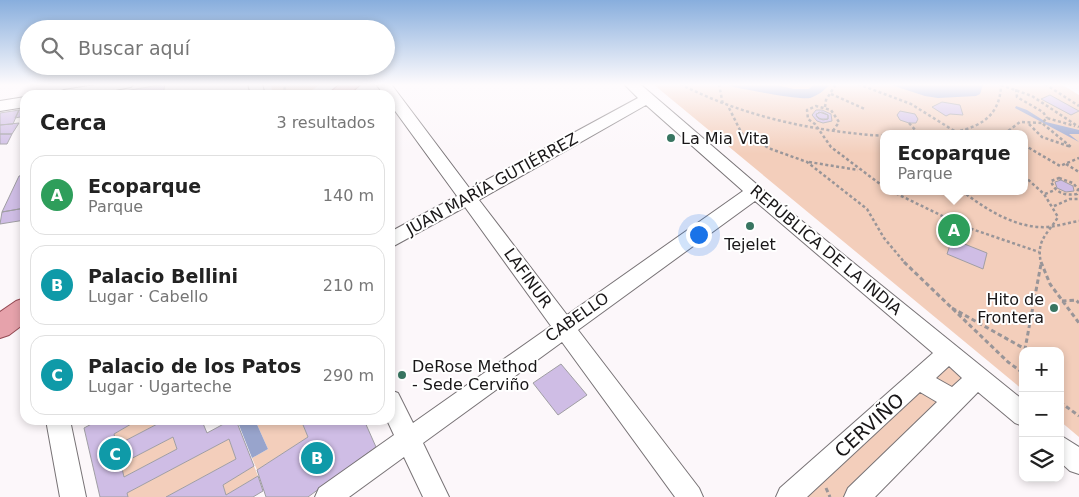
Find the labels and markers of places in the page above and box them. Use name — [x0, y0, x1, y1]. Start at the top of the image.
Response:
place label: La Mia Vita — [681, 129, 769, 148]
marker: La Mia Vita — [665, 132, 677, 144]
pin: A — [938, 211, 970, 249]
marker: Tejelet — [744, 220, 756, 232]
place label: Tejelet — [723, 235, 776, 254]
place label: Hito de Frontera — [977, 290, 1044, 327]
marker: Hito de Frontera — [1048, 302, 1060, 314]
place label: DeRose Method - Sede Cerviño — [412, 357, 538, 394]
marker: DeRose Method - Sede Cerviño — [396, 369, 408, 381]
pin: C — [99, 435, 131, 473]
pin: B — [301, 439, 333, 477]

